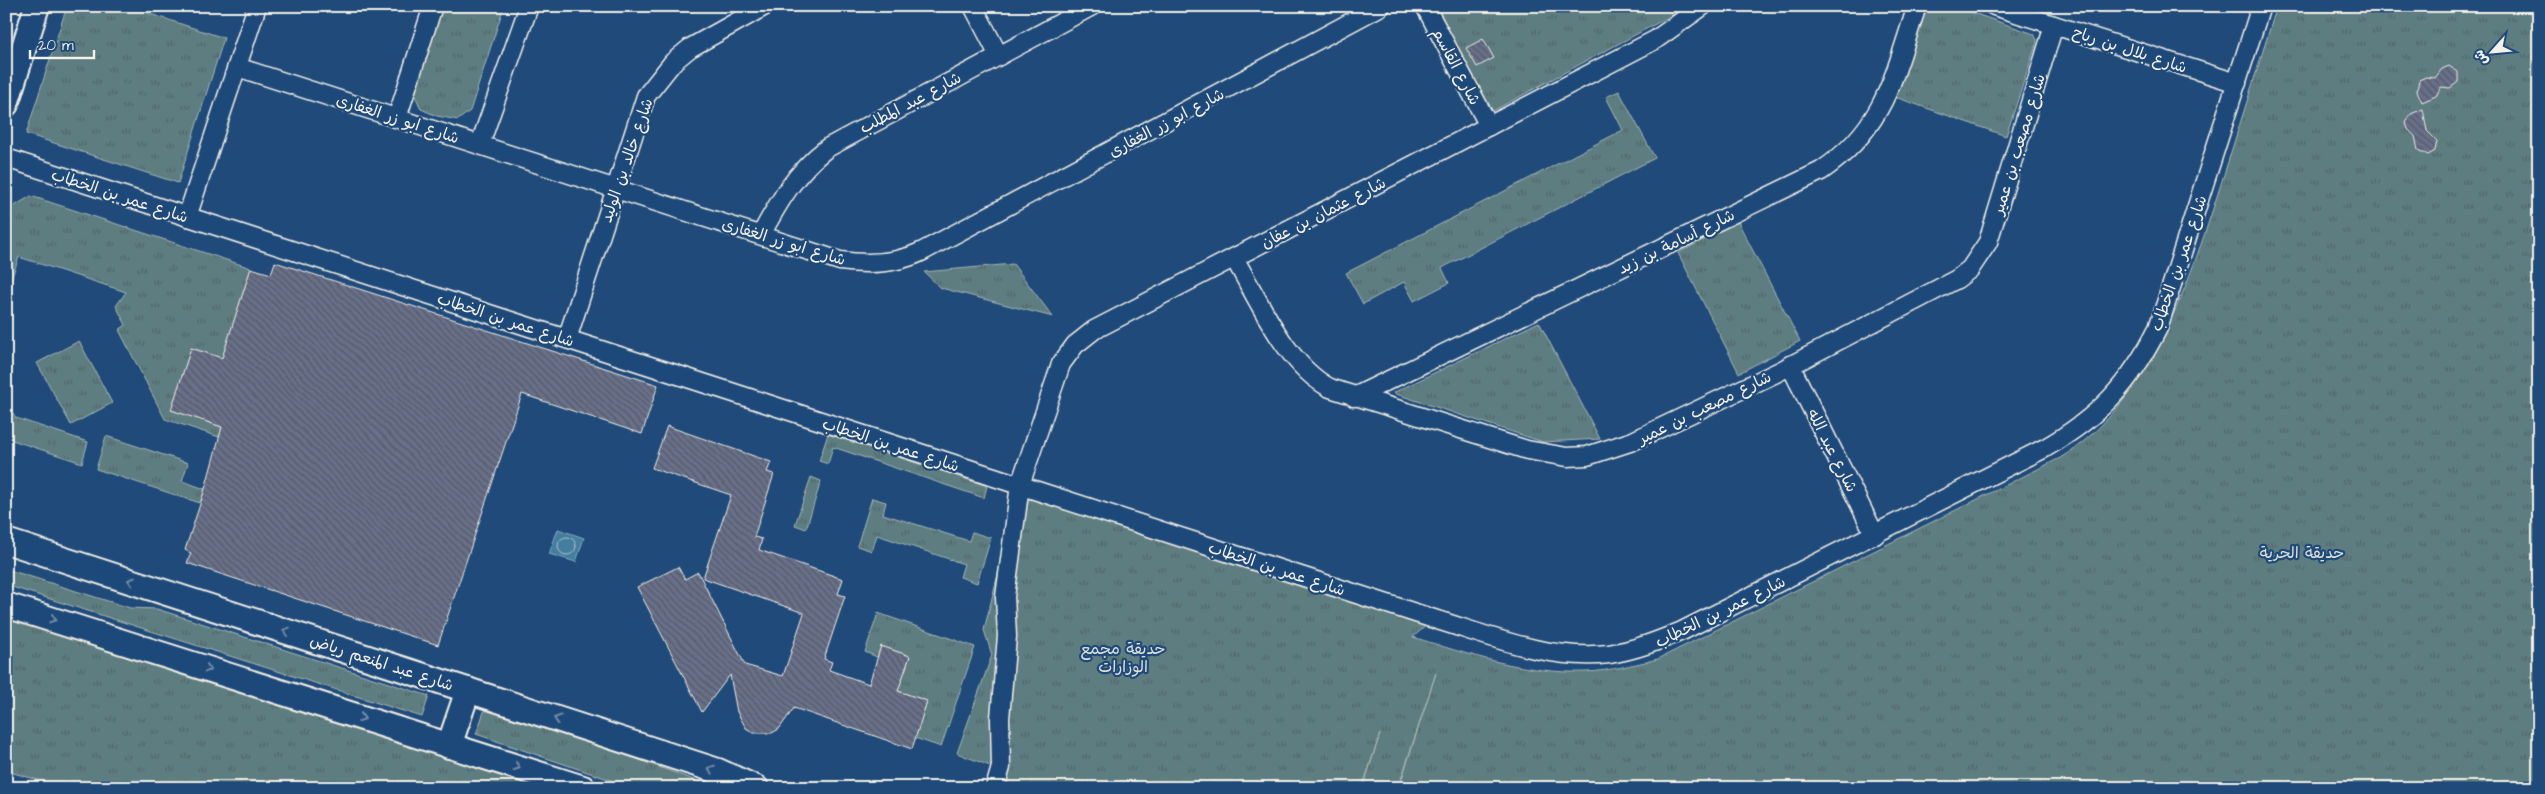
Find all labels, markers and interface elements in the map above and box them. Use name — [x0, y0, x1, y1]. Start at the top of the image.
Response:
street label: شارع بلال بن رباح — [2070, 21, 2190, 79]
street label: شارع القاسم — [1426, 24, 1486, 109]
scale bar — [30, 28, 94, 60]
north arrow — [2468, 28, 2518, 78]
text: 20 m — [38, 35, 74, 56]
text: ش — [2469, 46, 2494, 69]
street label: شارع عبد المطلب — [856, 67, 965, 139]
street label: شارع مصعب بن عمير — [1986, 71, 2051, 219]
street label: شارع ابو زر الغفارى — [1105, 83, 1228, 163]
street label: شارع ابو زر الغفارى — [333, 89, 462, 149]
street label: شارع خالد بن الوليد — [595, 95, 659, 225]
street label: شارع عمر بن الخطاب — [48, 163, 191, 228]
street label: شارع عثمان بن عفان — [1257, 172, 1390, 254]
street label: شارع عمر بن الخطاب — [2145, 192, 2213, 334]
street label: شارع أسامة بن زيد — [1614, 204, 1739, 280]
street label: شارع ابو زر الغفارى — [719, 213, 848, 271]
street label: شارع عمر بن الخطاب — [434, 287, 577, 352]
street label: شارع مصعب بن عمير — [1632, 366, 1775, 451]
street label: شارع عبد الله — [1802, 405, 1863, 496]
street label: شارع عمر بن الخطاب — [819, 412, 962, 477]
street label: شارع عمر بن الخطاب — [1205, 536, 1348, 601]
park label: حديقة الحرية — [2260, 542, 2344, 564]
street label: شارع عمر بن الخطاب — [1652, 571, 1789, 653]
one-way arrow — [127, 577, 136, 587]
one-way arrow — [48, 614, 56, 624]
one-way arrow — [282, 627, 290, 637]
street label: شارع عبد المنعم رياض — [307, 629, 456, 697]
park label: حديقة مجمع الوزارات — [1081, 638, 1166, 678]
one-way arrow — [203, 663, 211, 673]
one-way arrow — [358, 712, 366, 722]
one-way arrow — [553, 715, 561, 725]
one-way arrow — [513, 761, 521, 771]
one-way arrow — [708, 765, 716, 775]

